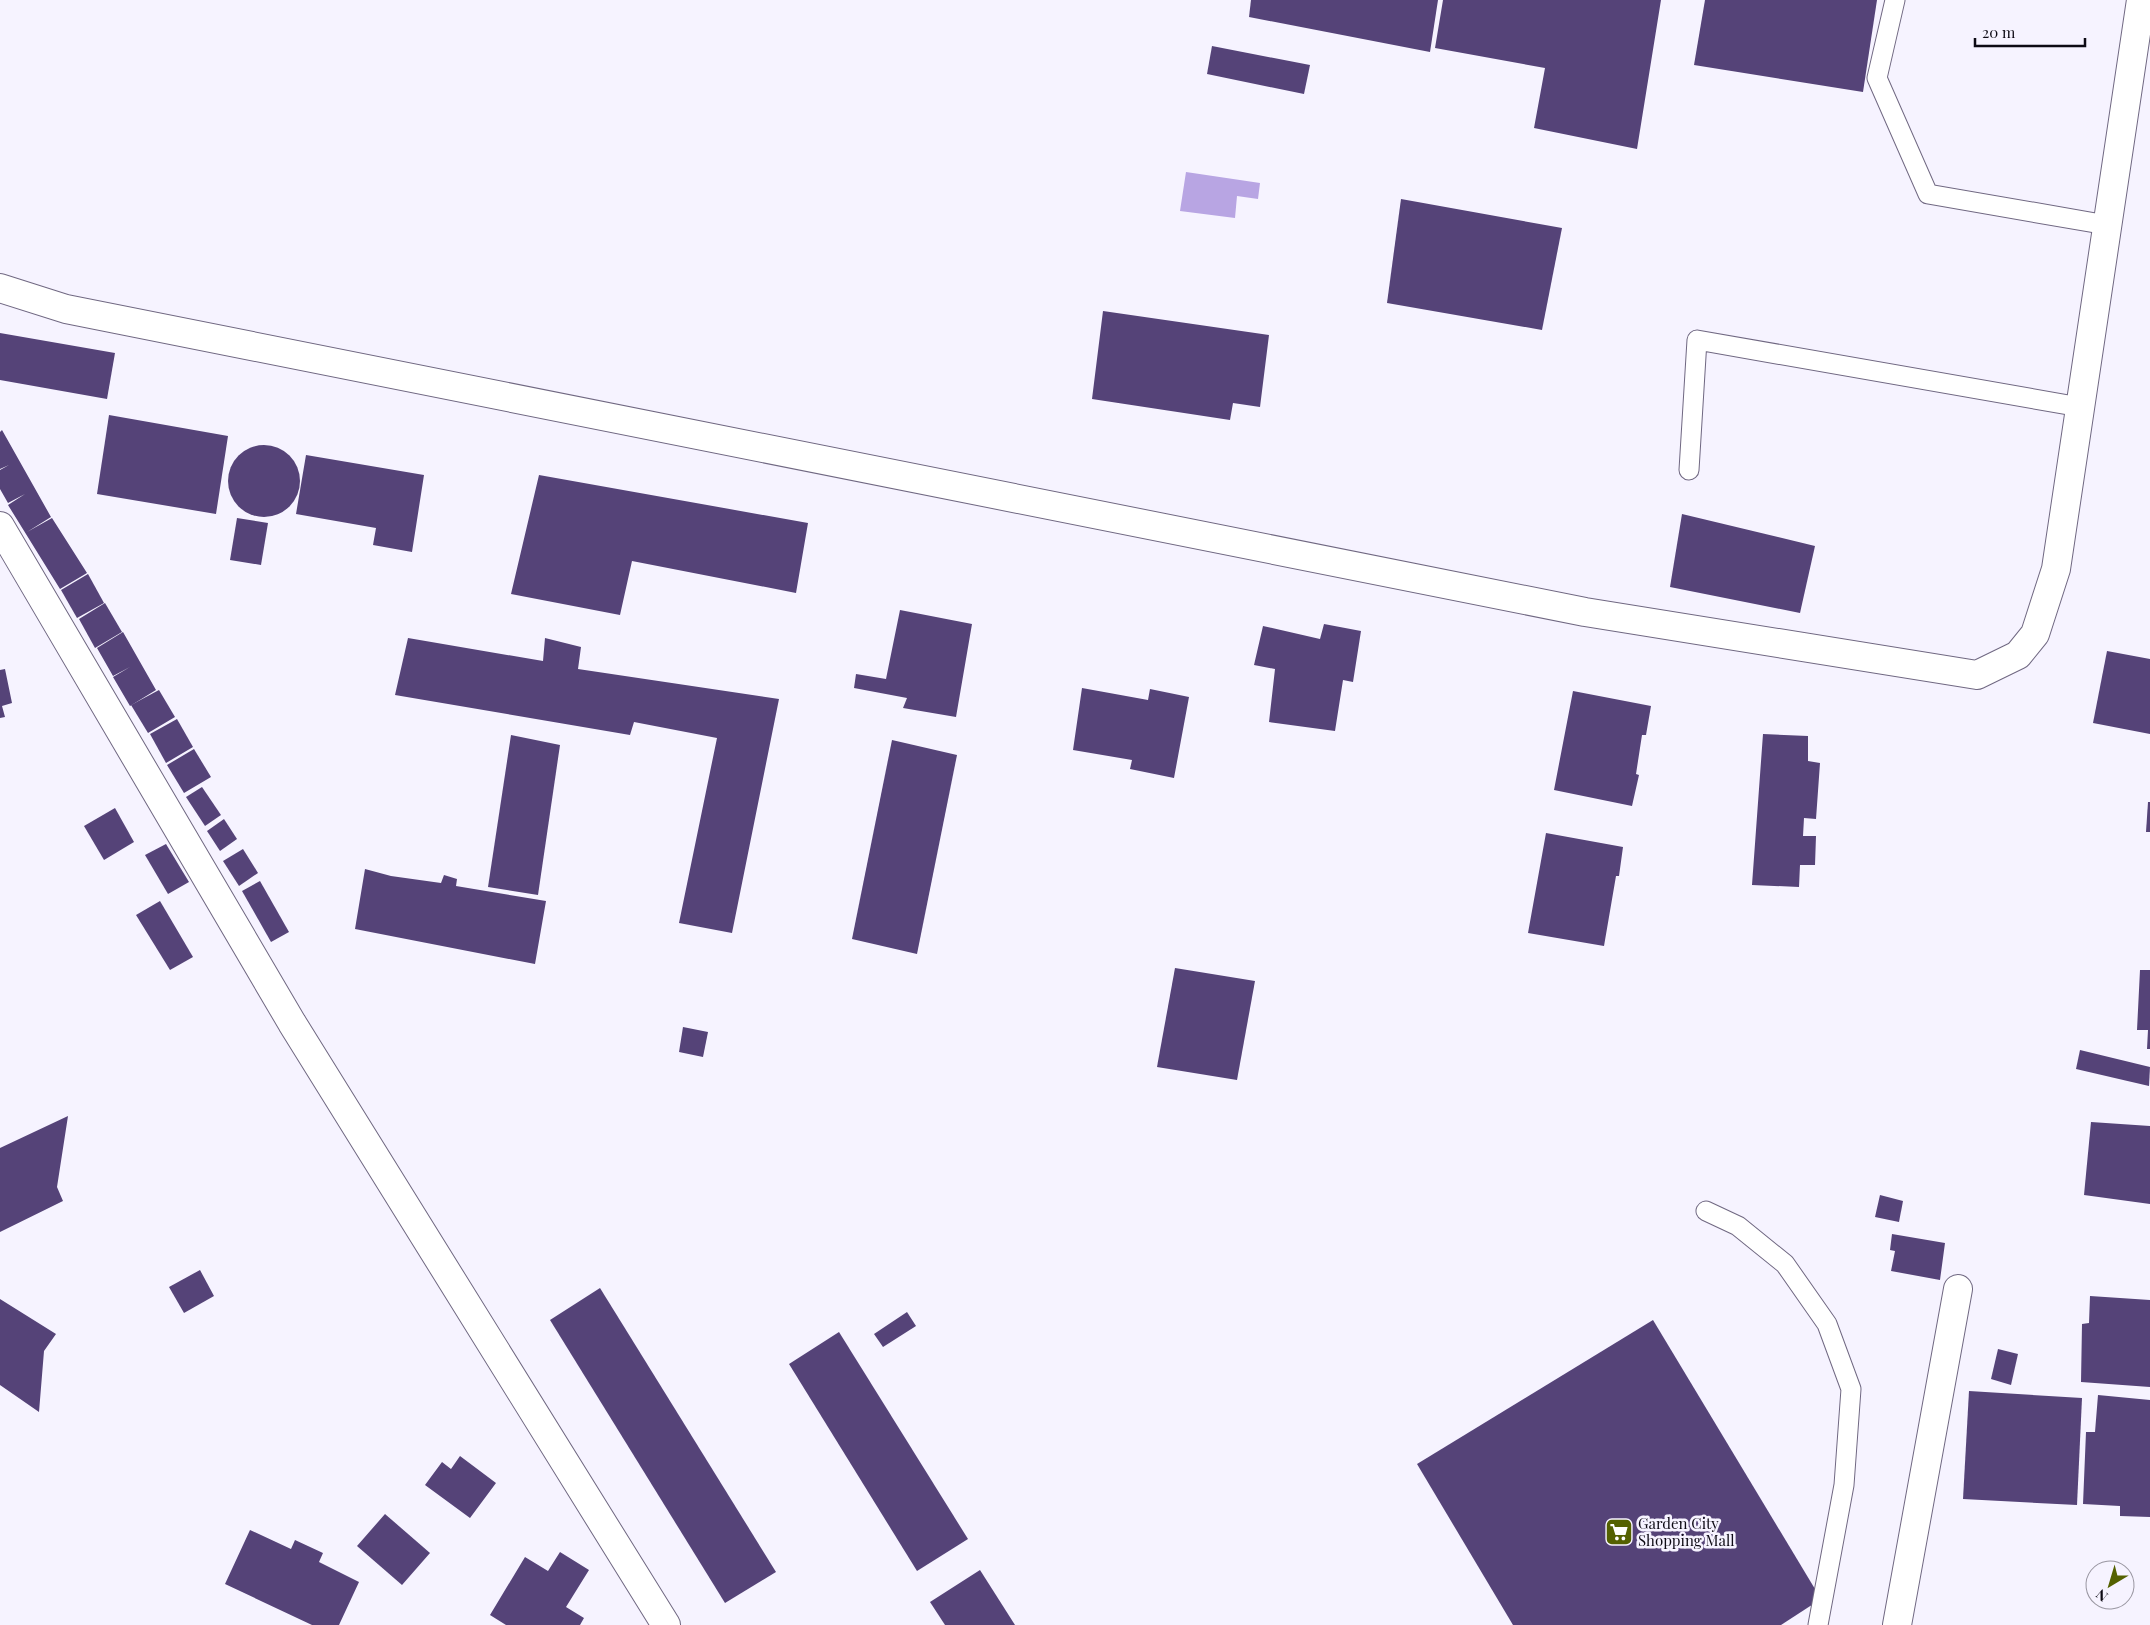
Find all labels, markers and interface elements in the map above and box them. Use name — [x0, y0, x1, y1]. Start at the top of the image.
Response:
scale bar — [1975, 15, 2085, 47]
text: 20 m — [1982, 22, 2016, 42]
place label: Garden City Shopping Mall — [1638, 1513, 1734, 1550]
supermarket icon: Garden City Shopping Mall — [1604, 1517, 1634, 1547]
north arrow — [2085, 1560, 2135, 1610]
text: N — [2092, 1585, 2112, 1606]

